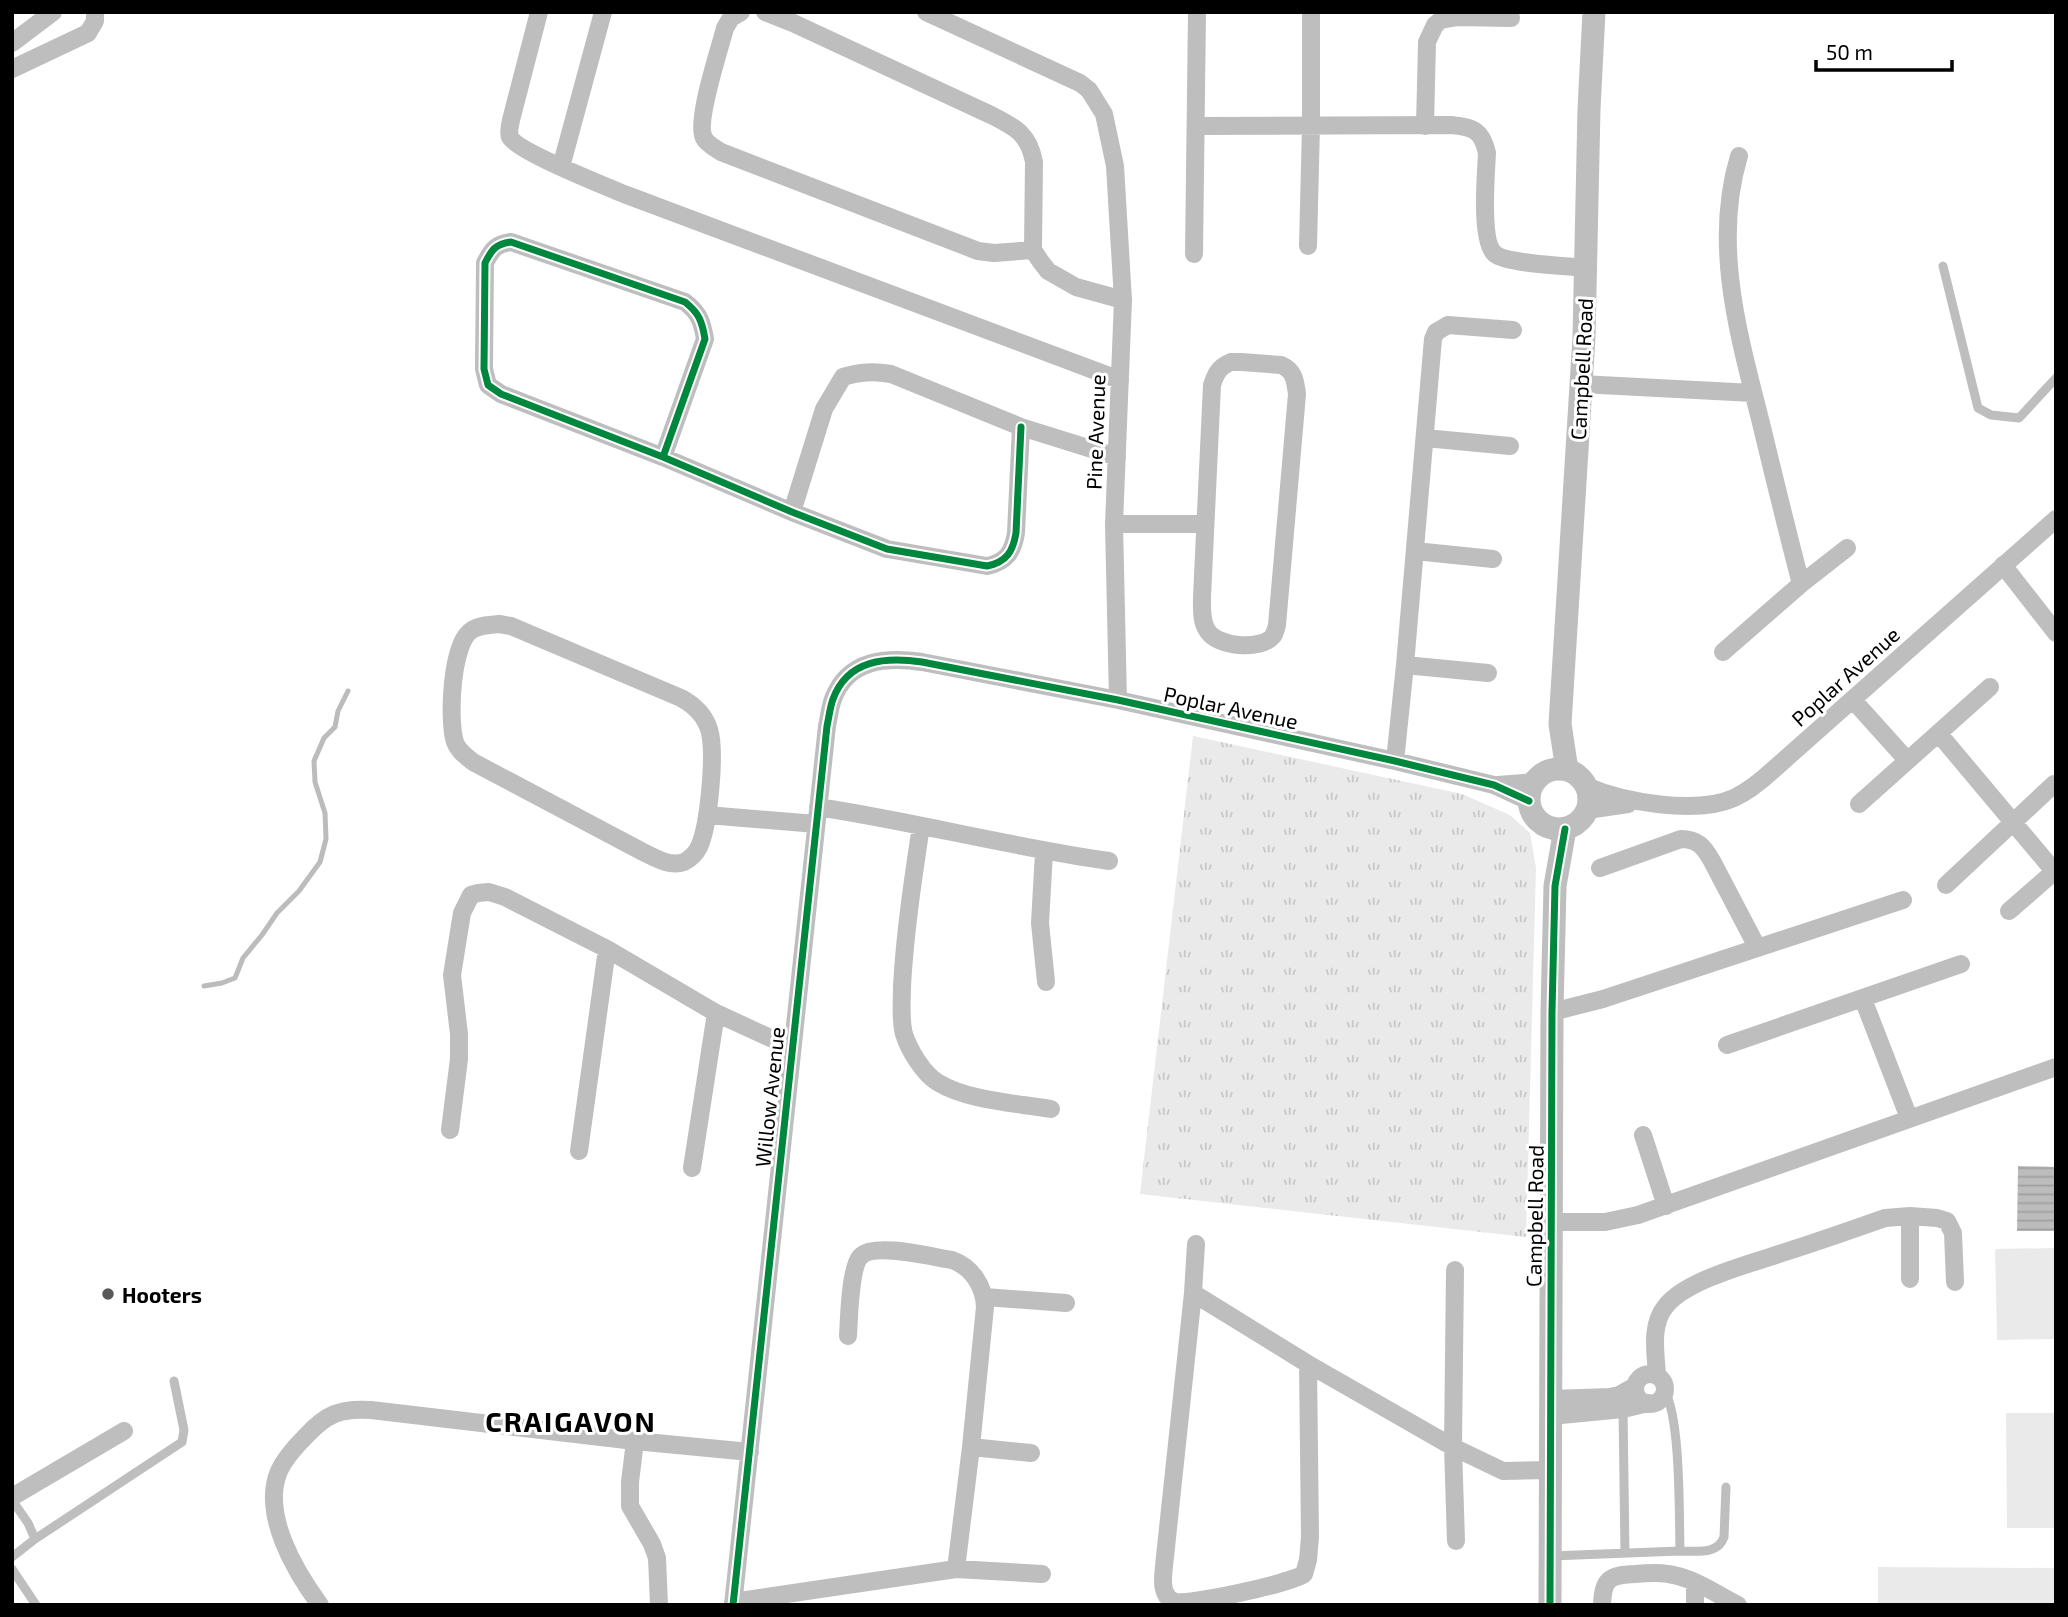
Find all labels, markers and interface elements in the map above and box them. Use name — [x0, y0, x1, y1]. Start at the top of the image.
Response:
scale bar — [1816, 28, 1952, 72]
text: 50 m — [1826, 39, 1873, 64]
street label: Campbell Road — [1565, 297, 1597, 441]
street label: Pine Avenue — [1080, 374, 1110, 490]
street label: Poplar Avenue — [1786, 621, 1904, 731]
street label: Poplar Avenue — [1162, 681, 1300, 733]
street label: Willow Avenue — [749, 1026, 789, 1168]
street label: Campbell Road — [1520, 1145, 1548, 1287]
place label: Hooters — [122, 1282, 202, 1307]
marker: Hooters — [100, 1286, 116, 1302]
district label: CRAIGAVON — [485, 1404, 657, 1438]

